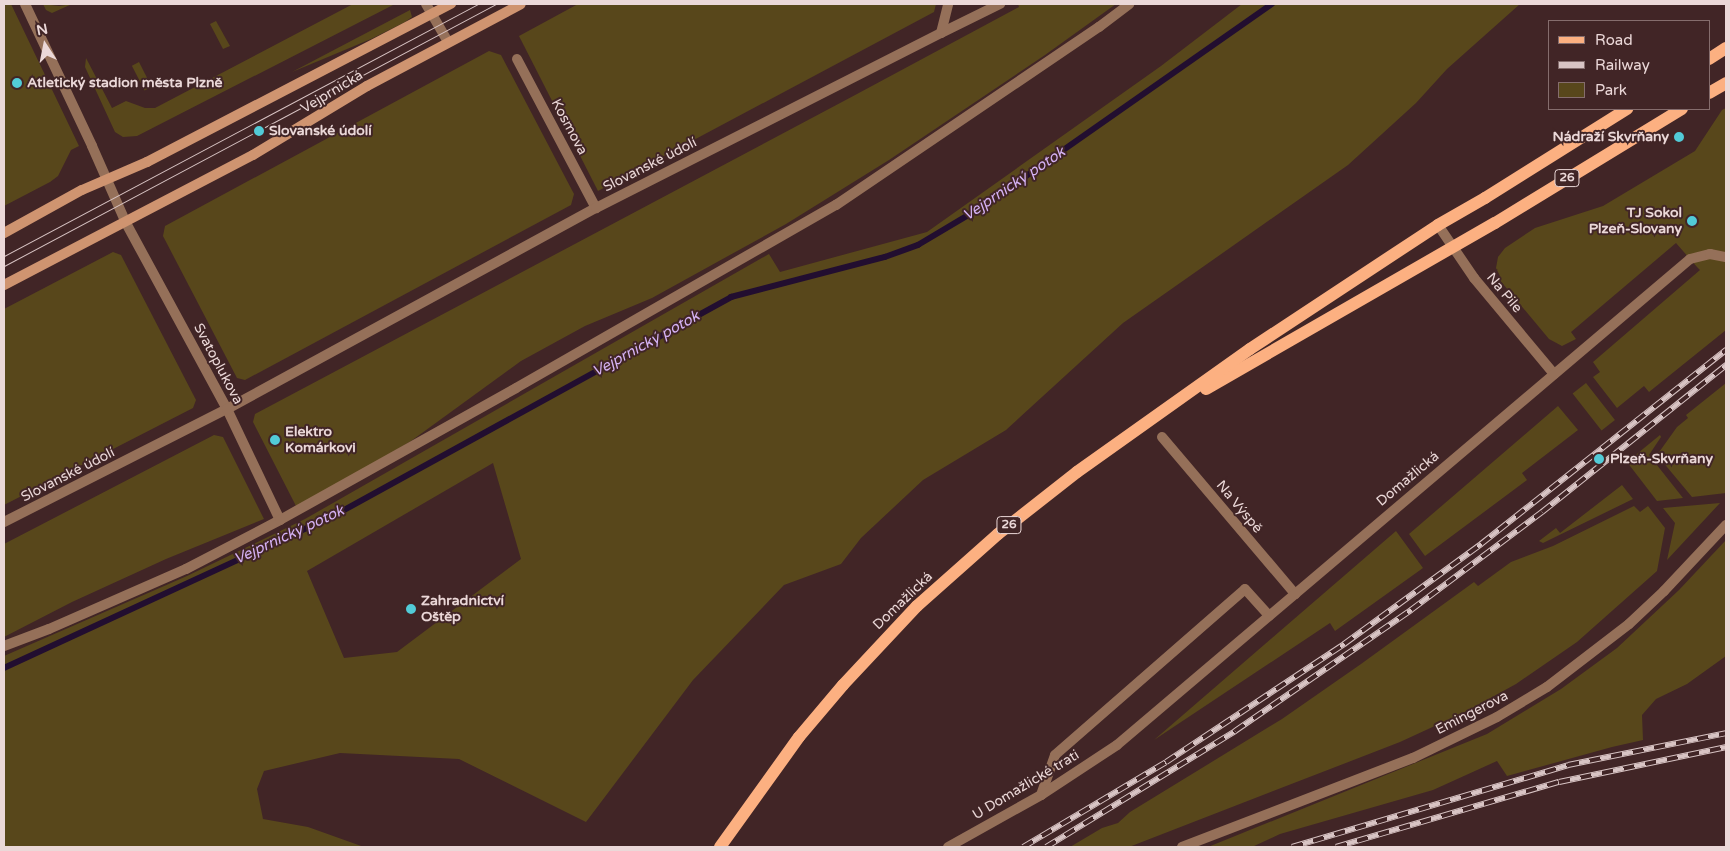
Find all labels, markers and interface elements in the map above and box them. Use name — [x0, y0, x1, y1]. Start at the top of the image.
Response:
north arrow — [20, 20, 70, 70]
text: N — [35, 20, 49, 39]
legend — [1548, 20, 1710, 110]
text: Road — [1595, 31, 1633, 49]
text: Railway — [1595, 56, 1650, 74]
street label: Vejprnická — [298, 67, 366, 117]
place label: Atletický stadion města Plzně — [27, 75, 222, 91]
marker: Atletický stadion města Plzně — [11, 77, 23, 89]
text: Park — [1595, 81, 1627, 99]
street label: Kosmova — [547, 96, 591, 158]
place label: Slovanské údolí — [269, 123, 372, 139]
marker: Slovanské údolí — [253, 125, 265, 137]
place label: Nádraží Skvrňany — [1552, 129, 1669, 145]
marker: Nádraží Skvrňany — [1673, 131, 1685, 143]
street label: Slovanské údolí — [600, 134, 700, 196]
water label: Vejprnický potok — [959, 143, 1069, 225]
road number: 26 — [1553, 168, 1581, 188]
place label: TJ Sokol Plzeň-Slovany — [1589, 205, 1682, 238]
marker: TJ Sokol Plzeň-Slovany — [1686, 215, 1698, 227]
street label: Na Pile — [1482, 270, 1526, 316]
water label: Vejprnický potok — [589, 307, 703, 381]
street label: Svatoplukova — [190, 321, 246, 407]
place label: Elektro Komárkovi — [285, 424, 356, 457]
marker: Elektro Komárkovi — [269, 434, 281, 446]
street label: Slovanské údolí — [18, 444, 118, 506]
street label: Domažlická — [1373, 448, 1443, 510]
place label: Plzeň-Skvrňany — [1610, 451, 1713, 467]
marker: Plzeň-Skvrňany — [1592, 452, 1606, 466]
street label: Na Výspě — [1212, 477, 1266, 537]
water label: Vejprnický potok — [231, 502, 347, 568]
road number: 26 — [995, 516, 1023, 534]
street label: Domažlická — [870, 568, 936, 634]
place label: Zahradnictví Oštěp — [421, 593, 504, 626]
marker: Zahradnictví Oštěp — [405, 603, 417, 615]
street label: Emingerova — [1433, 688, 1511, 738]
street label: U Domažlické trati — [970, 747, 1082, 823]

